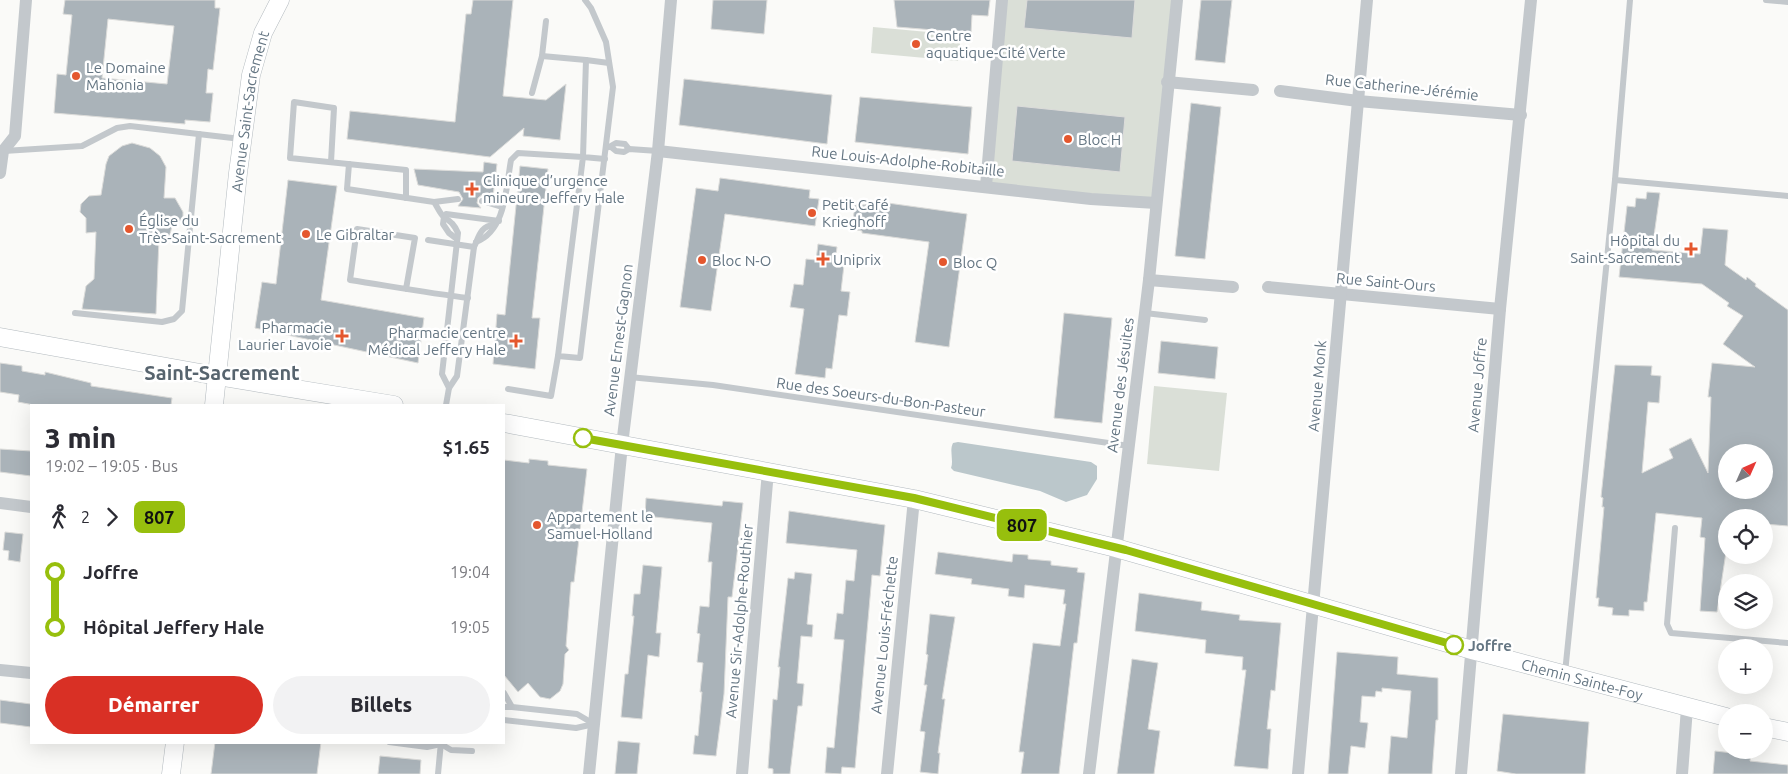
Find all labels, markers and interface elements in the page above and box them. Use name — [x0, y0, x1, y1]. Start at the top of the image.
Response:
place label: Centre aquatique-Cité Verte — [926, 27, 1066, 61]
street label: Avenue Saint-Sacrement — [228, 28, 272, 193]
marker: Centre aquatique-Cité Verte — [910, 38, 922, 50]
place label: Le Domaine Mahonia — [86, 59, 166, 93]
marker: Le Domaine Mahonia — [70, 70, 82, 82]
street label: Rue Catherine-Jérémie — [1325, 70, 1479, 104]
place label: Bloc H — [1078, 131, 1121, 148]
marker: Bloc H — [1062, 133, 1074, 145]
street label: Rue Louis-Adolphe-Robitaille — [811, 142, 1005, 180]
place label: Clinique d’urgence mineure Jeffery Hale — [483, 172, 625, 206]
marker: Clinique d’urgence mineure Jeffery Hale — [465, 182, 479, 196]
place label: Petit Café Krieghoff — [822, 196, 889, 230]
marker: Petit Café Krieghoff — [806, 207, 818, 219]
place label: Église du Très-Saint-Sacrement — [139, 212, 282, 246]
marker: Église du Très-Saint-Sacrement — [123, 223, 135, 235]
place label: Le Gibraltar — [316, 226, 395, 243]
marker: Le Gibraltar — [300, 228, 312, 240]
place label: Hôpital du Saint-Sacrement — [1570, 232, 1680, 266]
marker: Hôpital du Saint-Sacrement — [1684, 242, 1698, 256]
place label: Uniprix — [833, 251, 882, 268]
place label: Bloc N-O — [712, 252, 771, 269]
marker: Uniprix — [817, 253, 829, 265]
marker: Bloc N-O — [696, 254, 708, 266]
place label: Bloc Q — [953, 254, 997, 271]
marker: Bloc Q — [937, 256, 949, 268]
street label: Avenue Ernest-Gagnon — [600, 263, 636, 417]
street label: Rue Saint-Ours — [1336, 269, 1436, 295]
street label: Avenue des Jésuites — [1103, 316, 1137, 454]
place label: Pharmacie Laurier Lavoie — [238, 319, 332, 353]
place label: Pharmacie centre Médical Jeffery Hale — [368, 324, 506, 358]
marker: Pharmacie Laurier Lavoie — [336, 330, 348, 342]
marker: Pharmacie centre Médical Jeffery Hale — [510, 335, 522, 347]
street label: Avenue Joffre — [1464, 337, 1490, 433]
street label: Avenue Monk — [1305, 339, 1330, 433]
district label: Saint-Sacrement — [144, 361, 300, 384]
street label: Rue des Soeurs-du-Bon-Pasteur — [775, 374, 987, 420]
text: 3 min — [45, 422, 116, 453]
unlabelled marker — [573, 428, 593, 448]
text: $1.65 — [442, 436, 490, 458]
north arrow — [1718, 444, 1772, 499]
map controls — [1718, 444, 1773, 759]
text: 19:02 – 19:05 · Bus — [45, 457, 178, 475]
icon: walk — [45, 503, 73, 531]
icon: forward — [98, 503, 126, 531]
text: 807 — [144, 507, 175, 527]
text: 2 — [81, 508, 90, 526]
place label: Appartement le Samuel-Holland — [547, 508, 653, 542]
line badge: 807 — [993, 509, 1051, 541]
button: locate — [1718, 509, 1773, 564]
text: 807 — [1007, 515, 1037, 535]
marker: Appartement le Samuel-Holland — [531, 519, 543, 531]
street label: Avenue Sir-Adolphe-Routhier — [722, 523, 756, 719]
street label: Avenue Louis-Fréchette — [867, 555, 901, 715]
text: Joffre — [83, 561, 139, 583]
text: 19:04 — [450, 563, 490, 581]
button: layers — [1718, 574, 1773, 629]
text: Hôpital Jeffery Hale — [83, 616, 264, 638]
text: 19:05 — [450, 618, 490, 636]
marker: Joffre — [1444, 635, 1464, 655]
place label: Joffre — [1468, 637, 1512, 654]
button: + — [1718, 639, 1773, 694]
street label: Chemin Sainte-Foy — [1520, 655, 1645, 703]
button: Démarrer — [45, 676, 263, 734]
button: Billets — [273, 676, 490, 734]
button: − — [1718, 704, 1773, 759]

